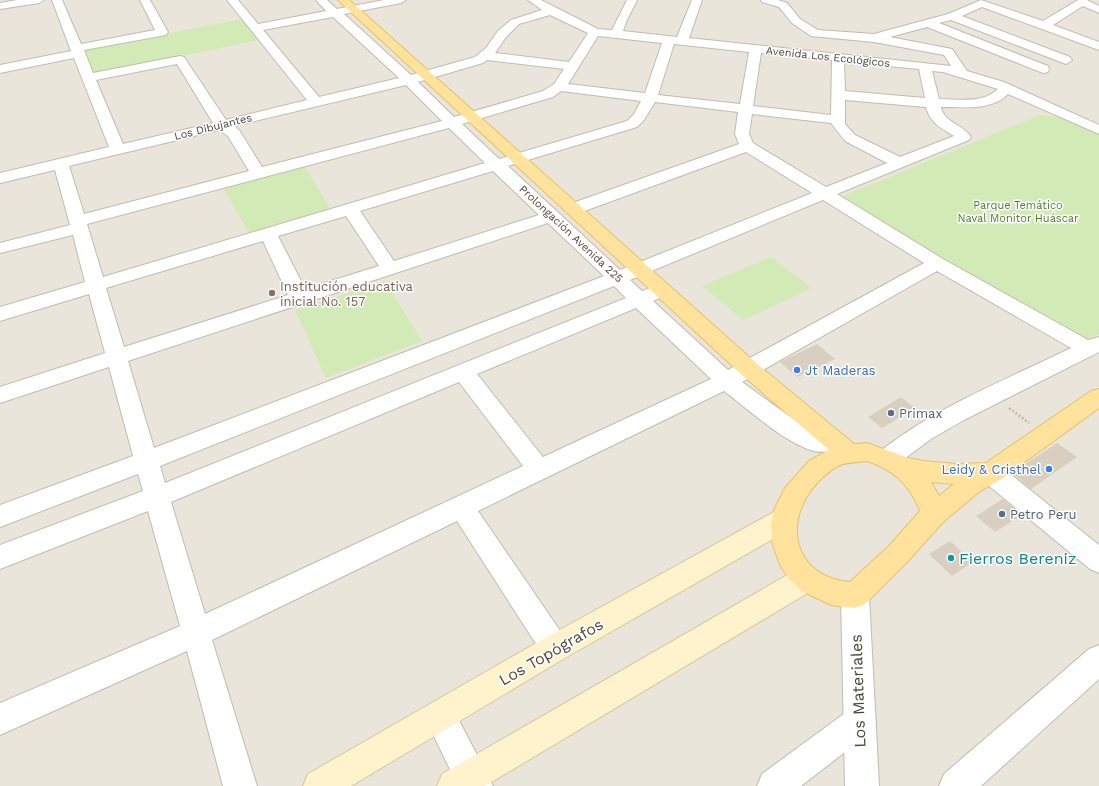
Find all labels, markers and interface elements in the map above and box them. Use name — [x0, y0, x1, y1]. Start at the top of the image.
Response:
street label: Avenida Los Ecológicos — [765, 44, 891, 70]
street label: Los Dibujantes — [173, 111, 253, 143]
street label: Prolongación Avenida 225 — [517, 183, 625, 285]
park label: Parque Temático Naval Monitor Huáscar — [957, 199, 1079, 225]
place label: Institución educativa inicial No. 157 — [280, 279, 414, 309]
marker: Institución educativa inicial No. 157 — [267, 288, 277, 298]
place label: Jt Maderas — [805, 363, 876, 378]
marker: Jt Maderas — [792, 365, 802, 375]
place label: Primax — [899, 406, 942, 421]
marker: Primax — [886, 408, 896, 418]
place label: Leidy & Cristhel — [941, 462, 1041, 477]
marker: Leidy & Cristhel — [1044, 464, 1054, 474]
place label: Petro Peru — [1010, 507, 1077, 522]
marker: Petro Peru — [997, 509, 1007, 519]
place label: Fierros Bereniz — [959, 549, 1076, 568]
marker: Fierros Bereniz — [946, 553, 956, 563]
street label: Los Topógrafos — [495, 614, 607, 690]
street label: Los Materiales — [847, 634, 869, 748]

